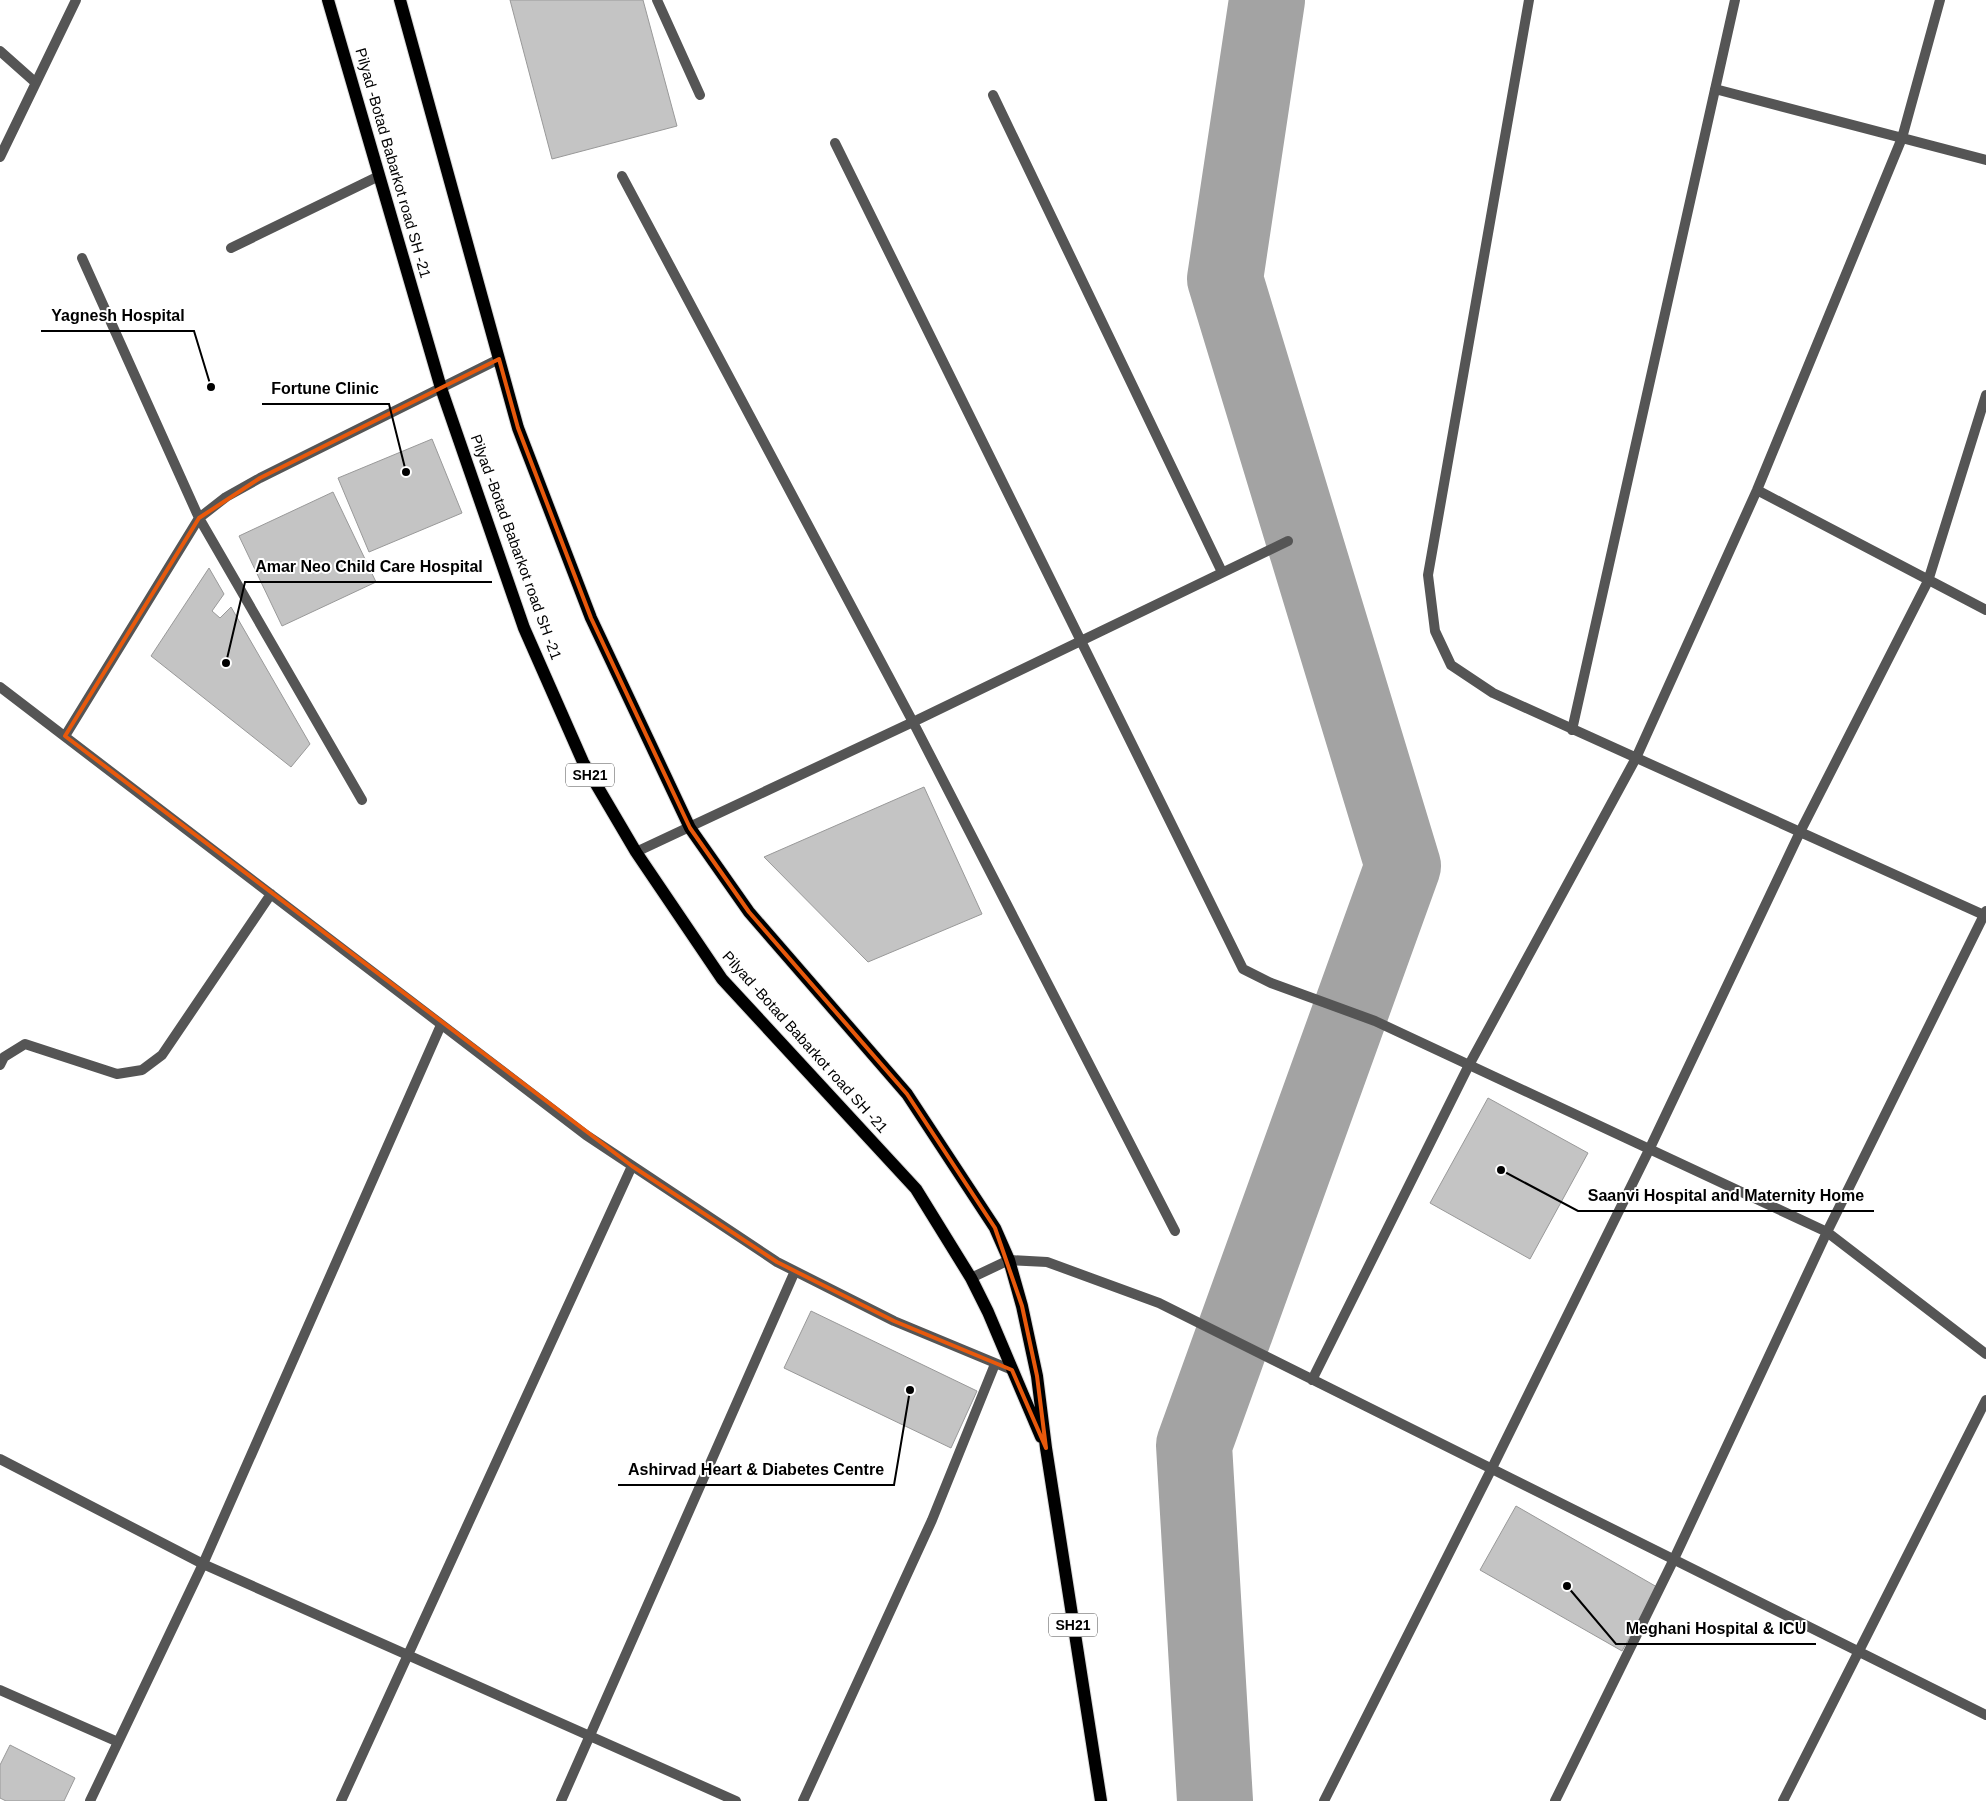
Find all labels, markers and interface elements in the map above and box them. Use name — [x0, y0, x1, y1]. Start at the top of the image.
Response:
street label: Pilyad -Botad Babarkot road SH -21 — [352, 46, 435, 280]
callout: Yagnesh Hospital — [41, 300, 194, 331]
text: Yagnesh Hospital — [51, 307, 185, 324]
callout: Fortune Clinic — [262, 373, 389, 404]
text: Fortune Clinic — [271, 380, 379, 397]
street label: Pilyad -Botad Babarkot road SH -21 — [468, 432, 565, 662]
callout: Amar Neo Child Care Hospital — [245, 551, 492, 582]
text: Amar Neo Child Care Hospital — [255, 558, 483, 575]
road number: SH21 — [566, 764, 614, 786]
street label: Pilyad -Botad Babarkot road SH -21 — [719, 947, 891, 1136]
callout: Saanvi Hospital and Maternity Home — [1578, 1180, 1874, 1211]
text: Saanvi Hospital and Maternity Home — [1588, 1187, 1864, 1204]
callout: Ashirvad Heart & Diabetes Centre — [618, 1454, 894, 1485]
text: Ashirvad Heart & Diabetes Centre — [628, 1461, 884, 1478]
callout: Meghani Hospital & ICU — [1616, 1613, 1816, 1644]
road number: SH21 — [1049, 1614, 1097, 1636]
text: Meghani Hospital & ICU — [1626, 1620, 1806, 1637]

